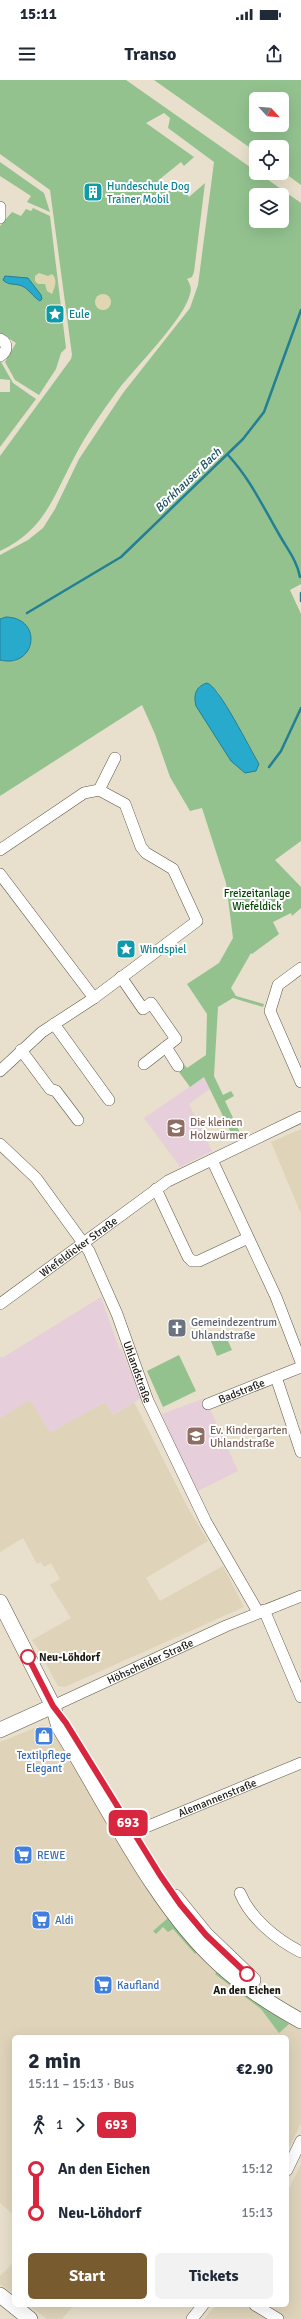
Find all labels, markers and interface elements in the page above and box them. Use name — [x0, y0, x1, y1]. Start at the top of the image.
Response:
text: 15:11 — [20, 5, 57, 23]
icon: menu — [16, 43, 38, 65]
text: Transo — [125, 43, 176, 65]
icon: share — [263, 43, 285, 65]
north arrow — [249, 92, 289, 132]
map controls — [249, 92, 289, 228]
button: locate — [249, 140, 289, 180]
place label: Hundeschule Dog Trainer Mobil — [107, 180, 190, 206]
building icon: Hundeschule Dog Trainer Mobil — [82, 181, 104, 203]
button: layers — [249, 188, 289, 228]
place icon: Eule — [44, 303, 66, 325]
place label: Eule — [69, 308, 90, 321]
water label: Börkhauser Bach — [152, 444, 225, 516]
park label: Freizeitanlage Wiefeldick — [224, 887, 290, 913]
place icon: Windspiel — [115, 938, 137, 960]
place label: Windspiel — [140, 943, 187, 956]
place label: Die kleinen Holzwürmer — [190, 1116, 248, 1142]
school or university icon: Die kleinen Holzwürmer — [165, 1117, 187, 1139]
street label: Wiefeldicker Straße — [37, 1214, 120, 1280]
place label: Gemeindezentrum Uhlandstraße — [191, 1316, 277, 1342]
church icon: Gemeindezentrum Uhlandstraße — [166, 1317, 188, 1339]
street label: Uhlandstraße — [120, 1339, 154, 1405]
street label: Badstraße — [217, 1376, 267, 1406]
place label: Ev. Kindergarten Uhlandstraße — [210, 1424, 288, 1450]
school or university icon: Ev. Kindergarten Uhlandstraße — [185, 1425, 207, 1447]
street label: Höhscheider Straße — [105, 1636, 195, 1687]
marker: Neu-Löhdorf — [20, 1649, 36, 1665]
place label: Neu-Löhdorf — [39, 1651, 101, 1664]
shop icon: Textilpflege Elegant — [33, 1725, 55, 1747]
place label: Textilpflege Elegant — [17, 1749, 71, 1775]
street label: Alemannenstraße — [176, 1776, 259, 1820]
line badge: 693 — [105, 1810, 151, 1836]
text: 693 — [117, 1814, 139, 1831]
supermarket icon: REWE — [12, 1844, 34, 1866]
place label: REWE — [37, 1849, 65, 1862]
supermarket icon: Aldi — [30, 1909, 52, 1931]
place label: Aldi — [55, 1914, 74, 1927]
marker: An den Eichen — [239, 1966, 255, 1982]
supermarket icon: Kaufland — [92, 1974, 114, 1996]
place label: Kaufland — [117, 1979, 160, 1992]
place label: An den Eichen — [213, 1984, 281, 1997]
text: 2 min — [28, 2047, 81, 2074]
text: €2.90 — [236, 2060, 273, 2078]
text: 15:11 – 15:13 · Bus — [28, 2076, 134, 2092]
icon: walk — [28, 2114, 50, 2136]
icon: forward — [69, 2114, 91, 2136]
text: 693 — [105, 2116, 128, 2133]
text: 1 — [56, 2117, 63, 2133]
text: An den Eichen — [58, 2160, 150, 2178]
text: 15:12 — [241, 2161, 273, 2177]
text: Neu-Löhdorf — [58, 2204, 141, 2222]
text: 15:13 — [241, 2205, 273, 2221]
button: Start — [28, 2253, 147, 2299]
button: Tickets — [155, 2253, 273, 2299]

